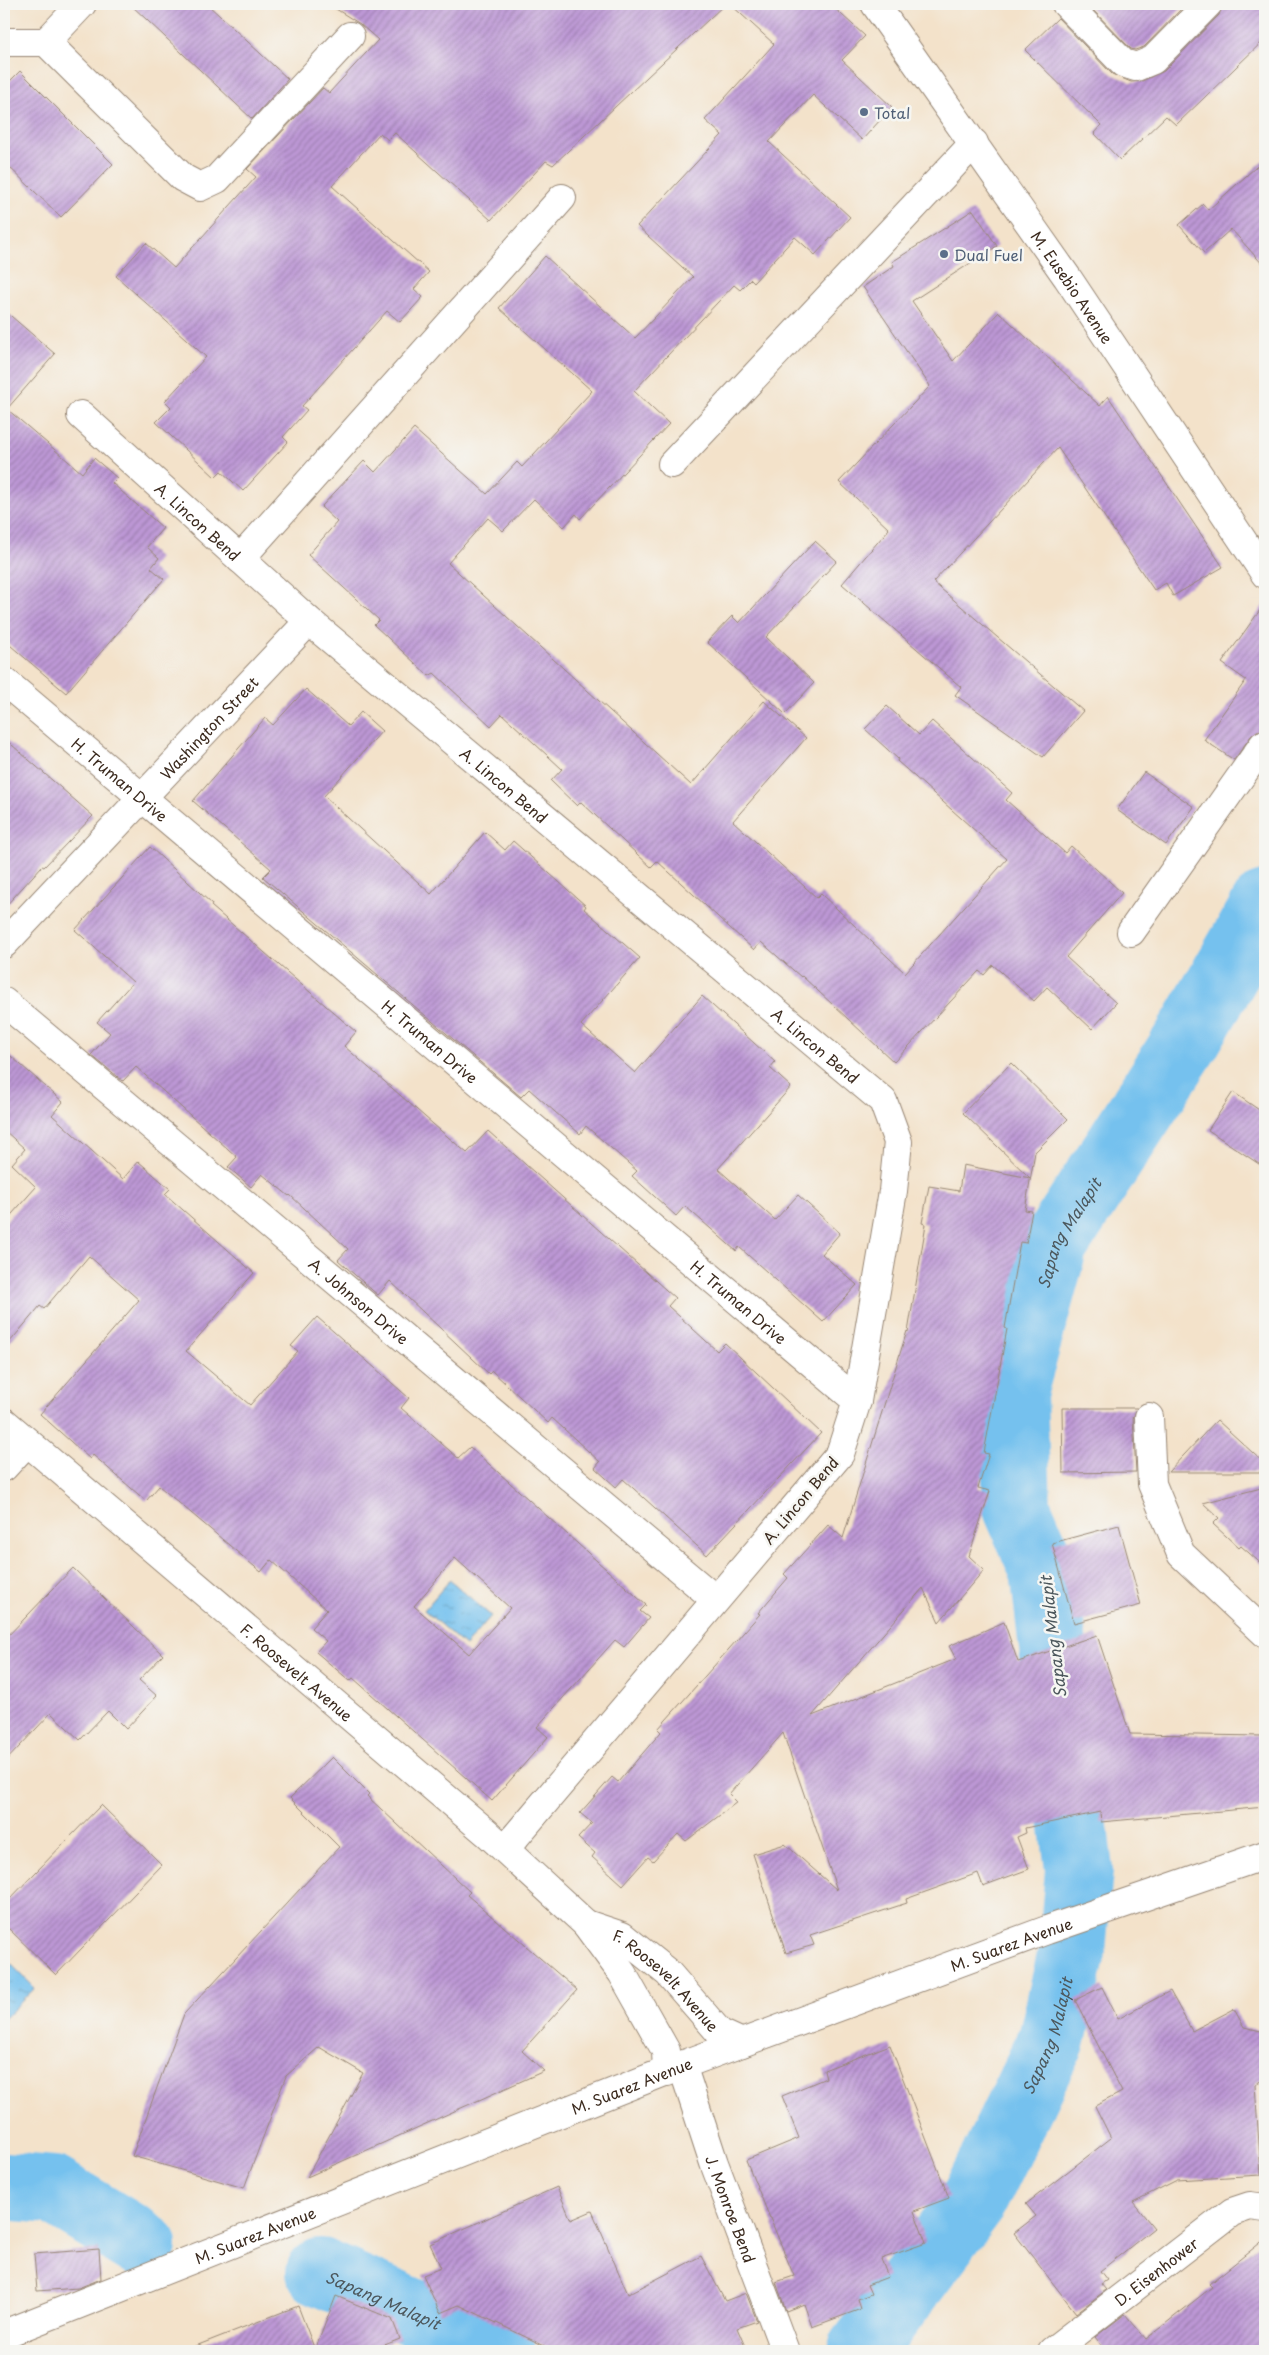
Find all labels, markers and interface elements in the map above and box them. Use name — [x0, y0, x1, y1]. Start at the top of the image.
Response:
place label: Total — [874, 101, 910, 124]
marker: Total — [858, 106, 870, 118]
street label: M. Eusebio Avenue — [1026, 226, 1119, 348]
place label: Dual Fuel — [954, 243, 1023, 266]
marker: Dual Fuel — [938, 248, 950, 260]
street label: A. Lincon Bend — [151, 476, 246, 566]
street label: Washington Street — [154, 671, 263, 784]
street label: H. Truman Drive — [67, 732, 173, 826]
street label: A. Lincon Bend — [456, 741, 553, 828]
street label: H. Truman Drive — [377, 994, 483, 1088]
street label: A. Lincon Bend — [767, 1001, 865, 1088]
water label: Sapang Malapit — [1031, 1171, 1108, 1291]
street label: A. Johnson Drive — [304, 1252, 414, 1349]
street label: H. Truman Drive — [686, 1254, 792, 1349]
street label: A. Lincon Bend — [757, 1451, 843, 1549]
water label: Sapang Malapit — [1032, 1572, 1071, 1699]
street label: F. Roosevelt Avenue — [236, 1617, 358, 1726]
street label: M. Suarez Avenue — [947, 1911, 1075, 1976]
street label: F. Roosevelt Avenue — [610, 1922, 725, 2036]
water label: Sapang Malapit — [1015, 1973, 1078, 2098]
street label: M. Suarez Avenue — [567, 2051, 695, 2119]
street label: J. Monroe Bend — [701, 2152, 762, 2266]
street label: M. Suarez Avenue — [191, 2200, 319, 2269]
street label: D. Eisenhower — [1109, 2231, 1202, 2311]
water label: Sapang Malapit — [322, 2264, 447, 2336]

